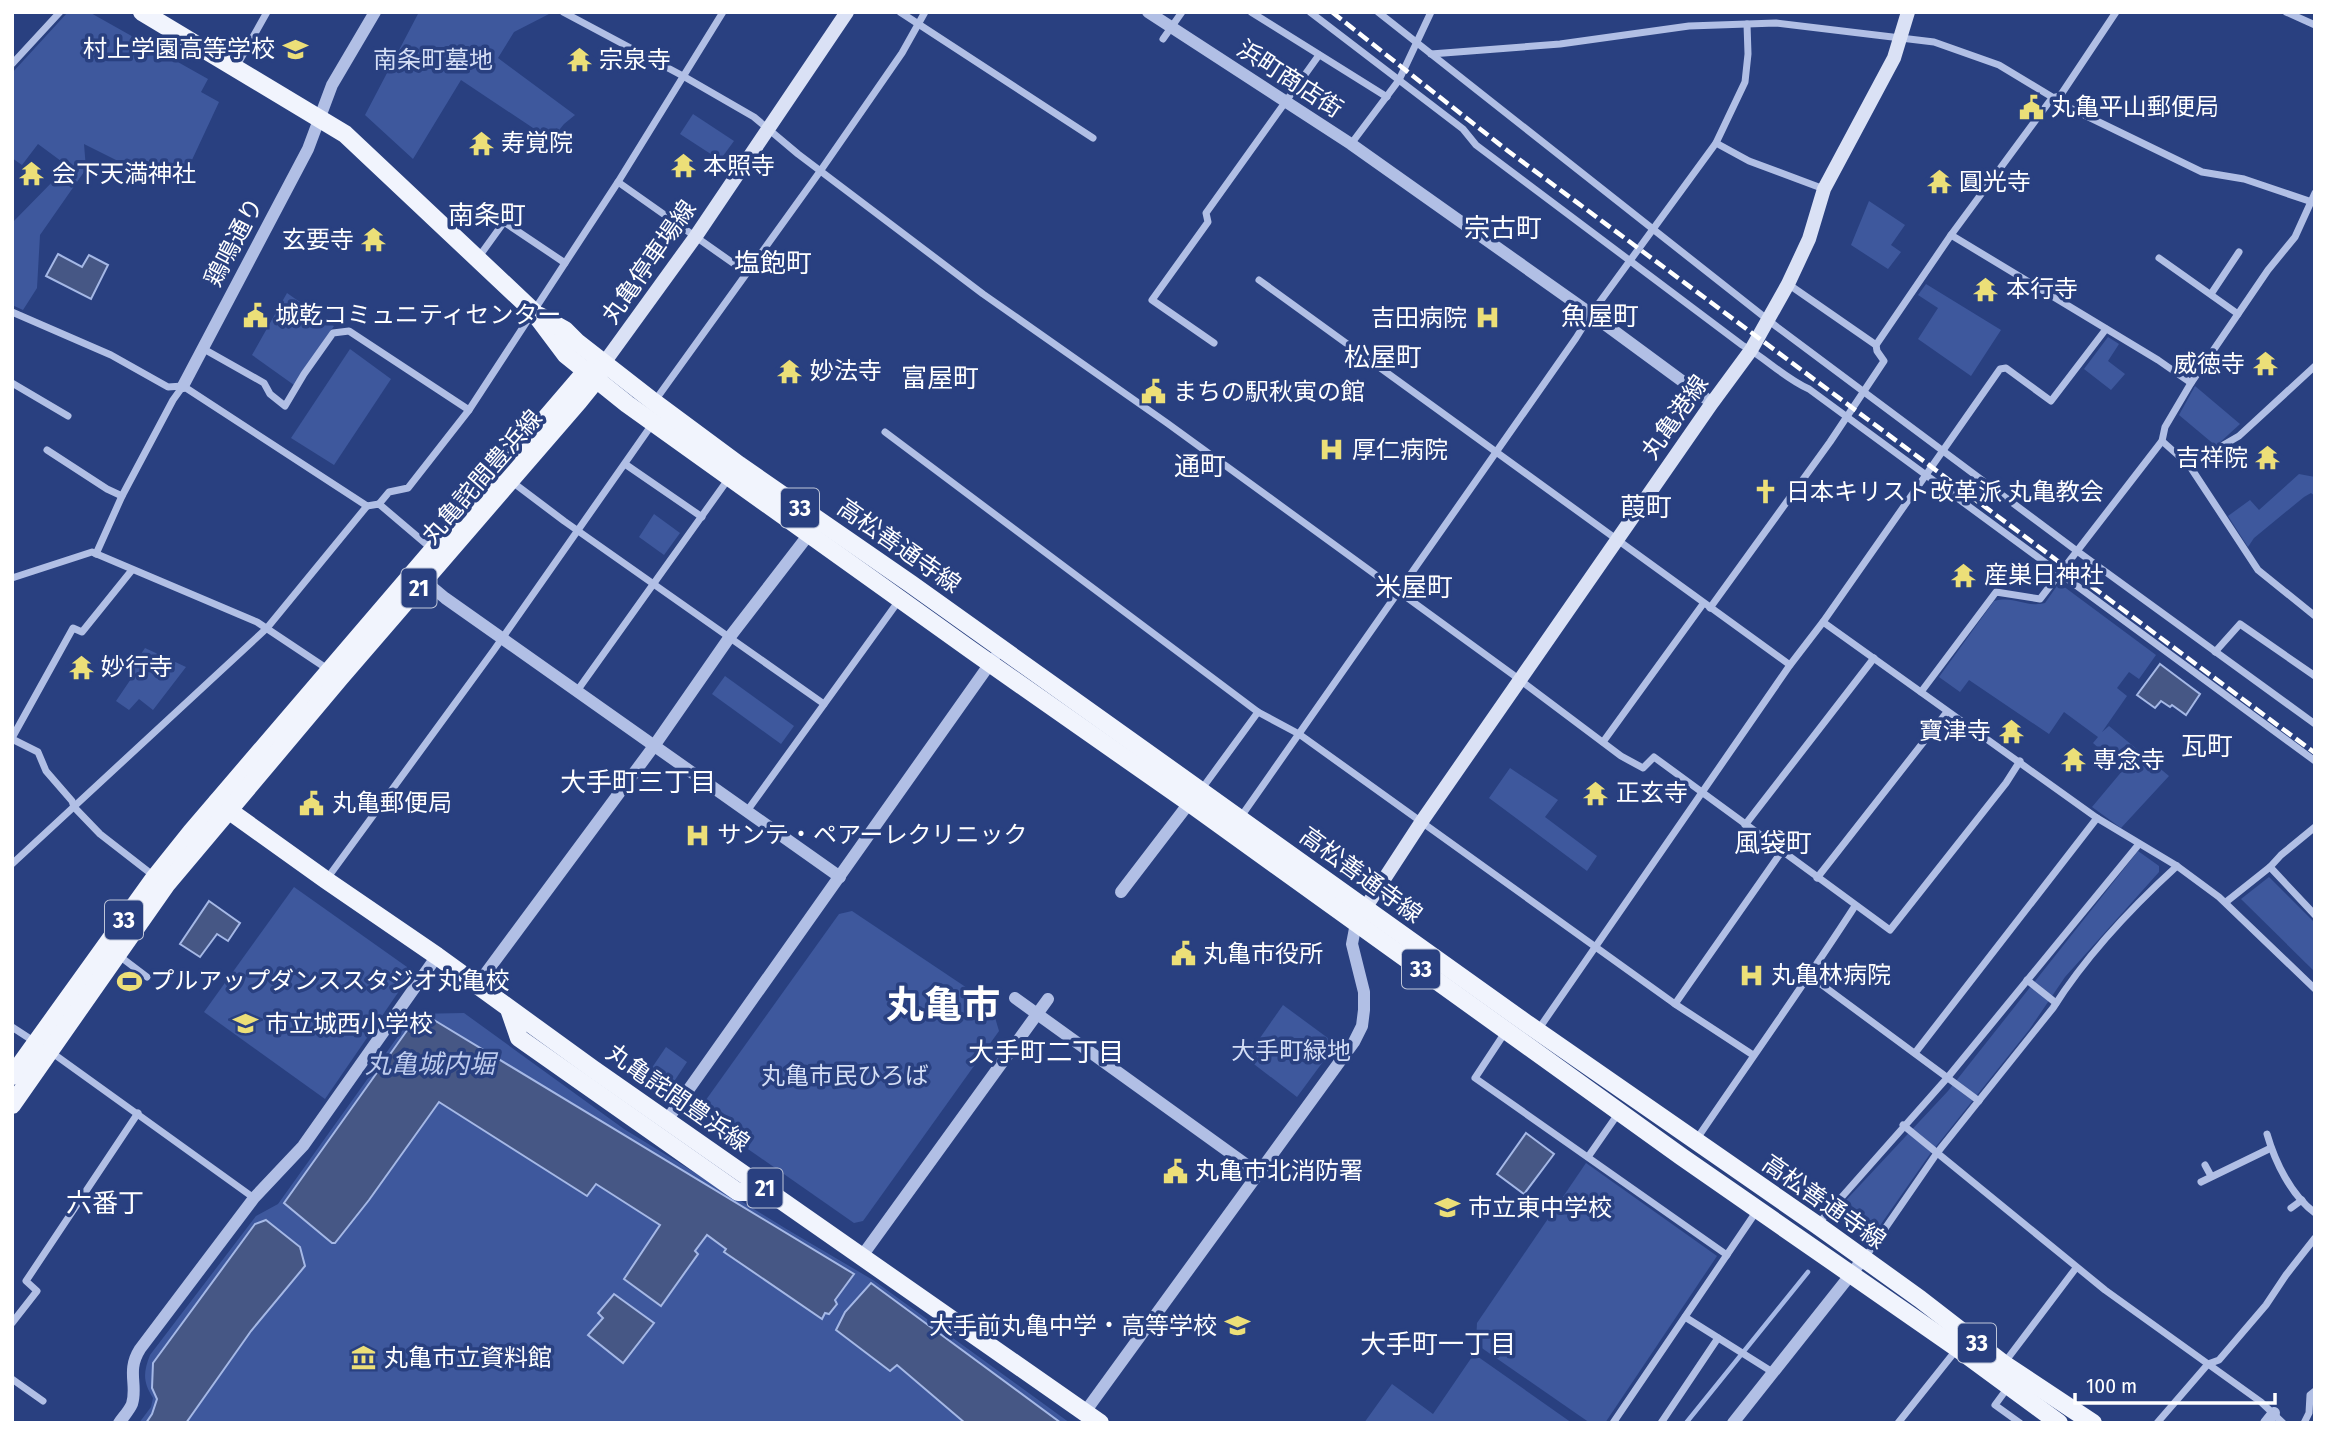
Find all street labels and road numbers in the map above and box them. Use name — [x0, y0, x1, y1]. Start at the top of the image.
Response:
street label: 浜町商店街 — [1232, 35, 1348, 123]
street label: 鶏鳴通り — [199, 193, 269, 291]
street label: 丸亀停車場線 — [596, 195, 702, 329]
street label: 丸亀港線 — [1636, 370, 1714, 464]
street label: 丸亀詫間豊浜線 — [416, 404, 548, 550]
road number: 33 — [781, 488, 819, 528]
street label: 高松善通寺線 — [832, 493, 966, 599]
road number: 21 — [402, 568, 436, 608]
street label: 高松善通寺線 — [1295, 821, 1427, 929]
road number: 33 — [105, 900, 143, 939]
road number: 33 — [1402, 950, 1440, 988]
street label: 丸亀詫間豊浜線 — [601, 1038, 755, 1158]
street label: 高松善通寺線 — [1757, 1149, 1891, 1255]
road number: 21 — [748, 1168, 782, 1208]
road number: 33 — [1958, 1324, 1996, 1362]

